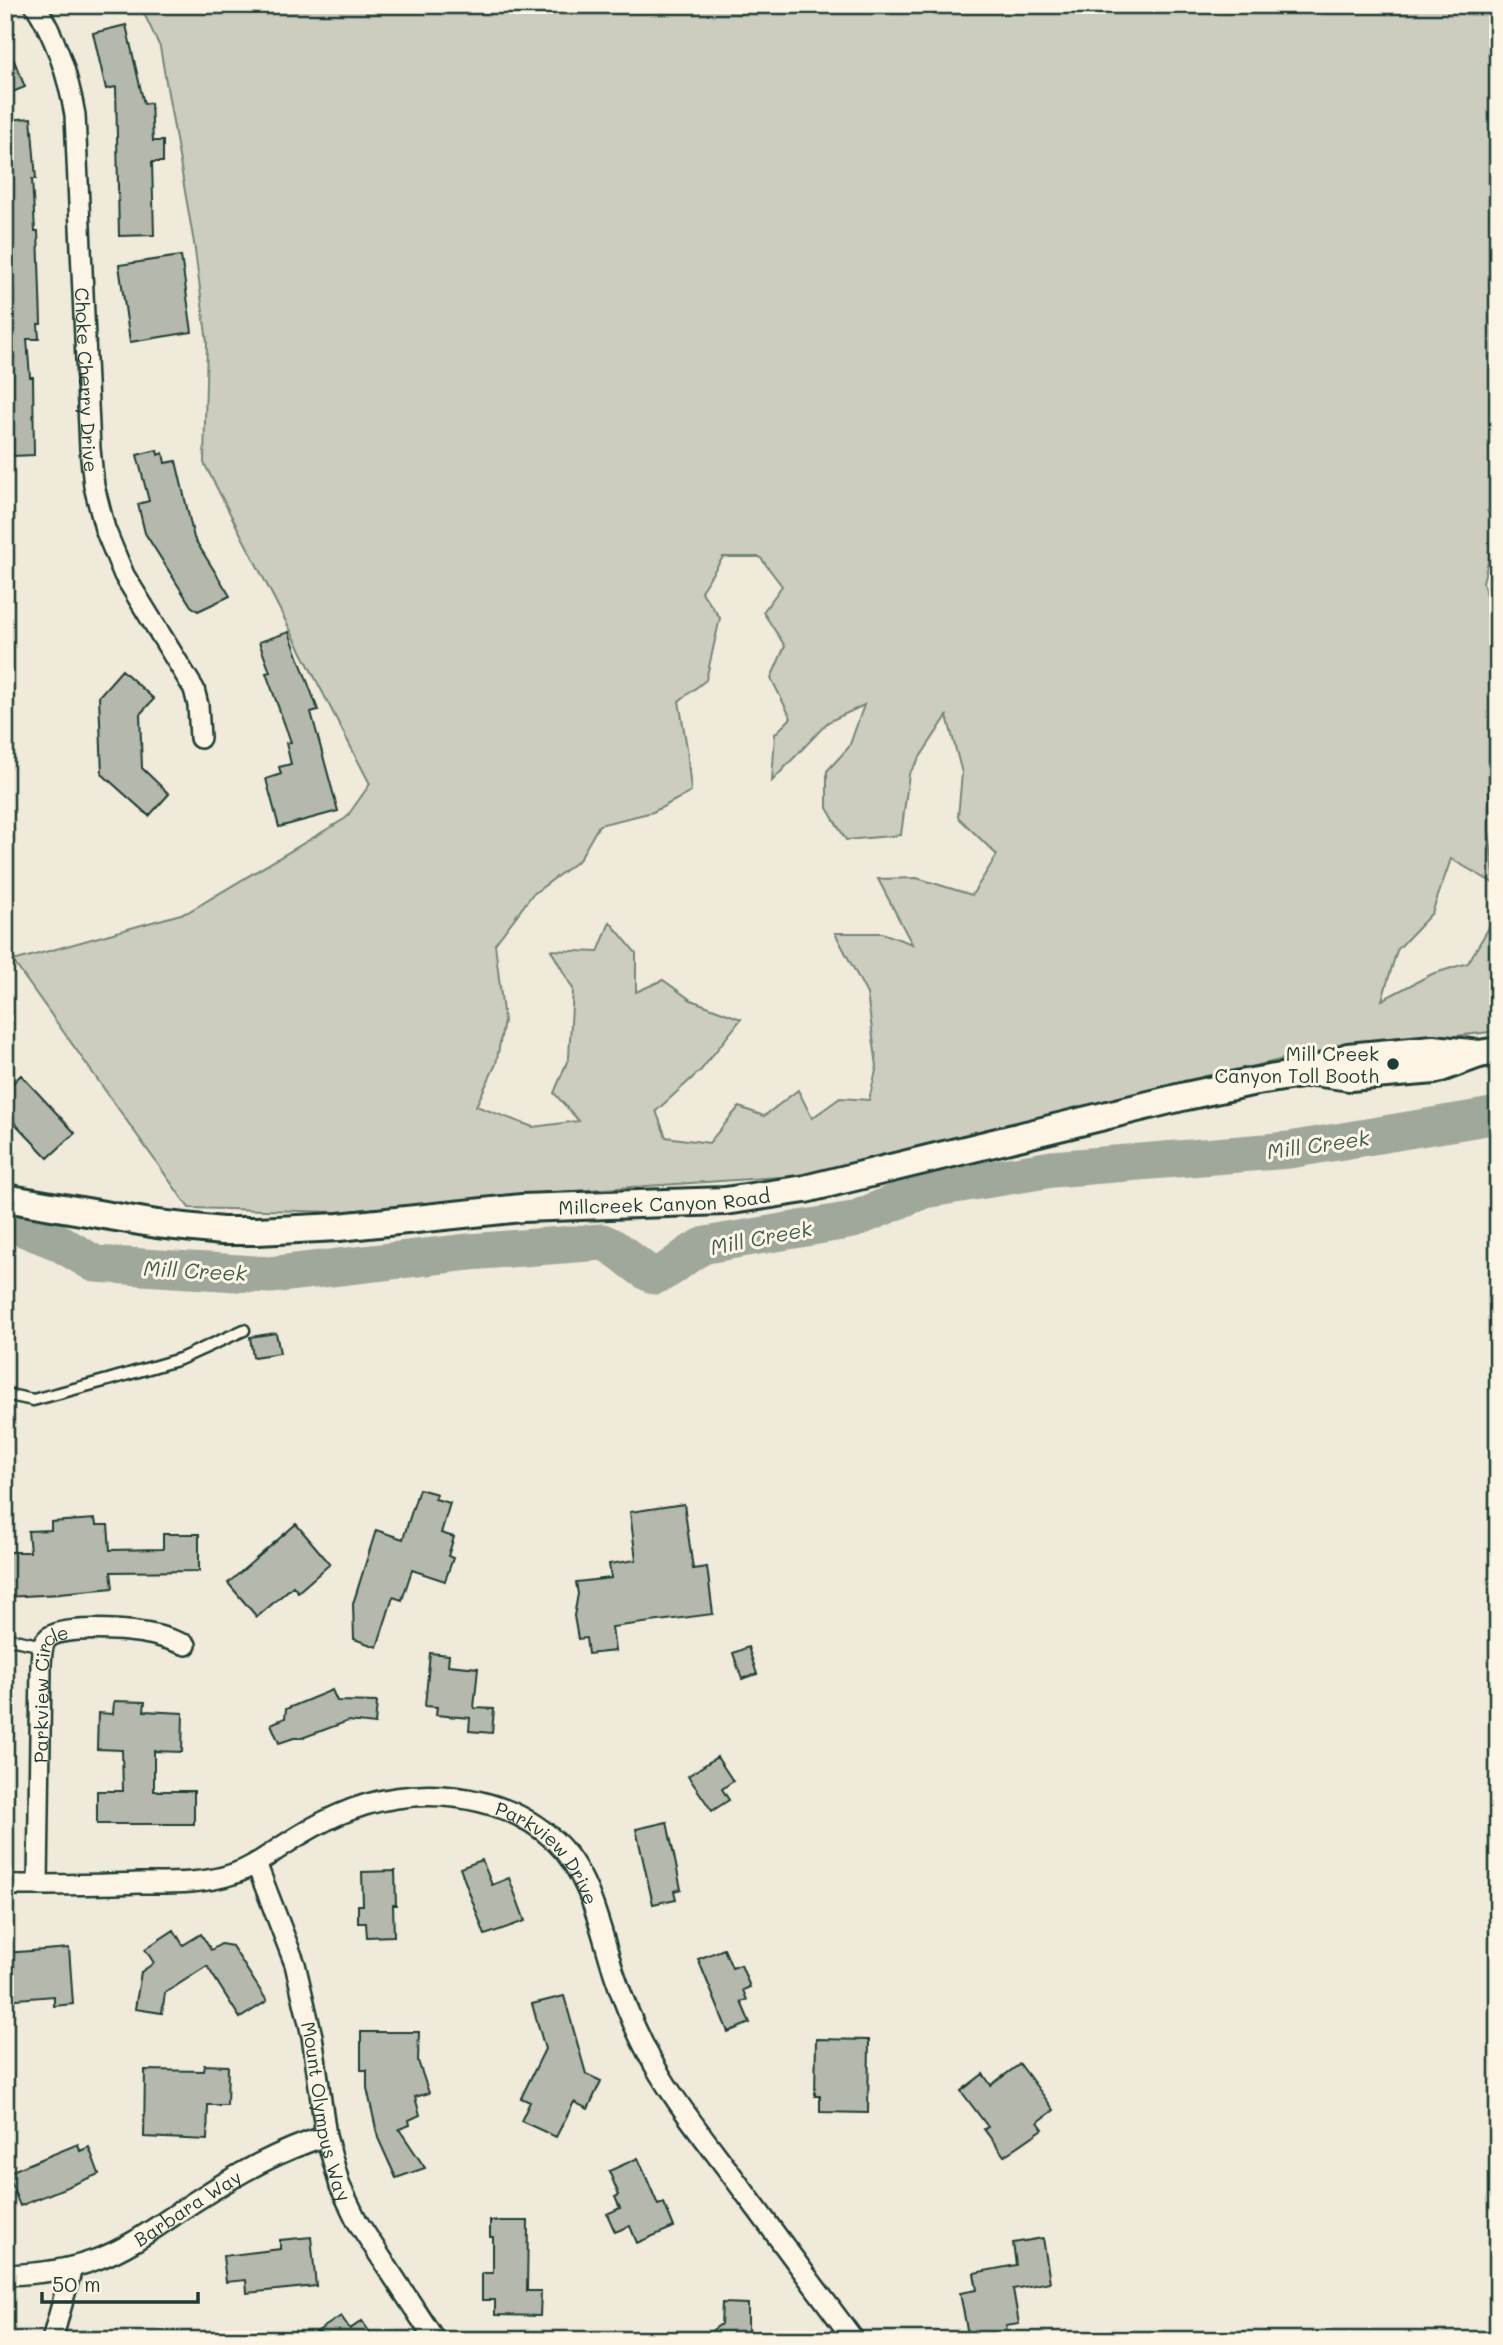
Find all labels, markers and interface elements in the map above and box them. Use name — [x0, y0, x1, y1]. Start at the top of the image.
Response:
street label: Choke Cherry Drive — [70, 287, 105, 474]
place label: Mill Creek Canyon Toll Booth — [1214, 1041, 1379, 1088]
marker: Mill Creek Canyon Toll Booth — [1385, 1056, 1401, 1072]
water label: Mill Creek — [1265, 1123, 1372, 1165]
street label: Millcreek Canyon Road — [558, 1182, 772, 1219]
water label: Mill Creek — [708, 1214, 815, 1260]
water label: Mill Creek — [143, 1254, 248, 1286]
street label: Parkview Circle — [27, 1619, 70, 1763]
street label: Parkview Drive — [492, 1795, 604, 1908]
street label: Mount Olympus Way — [296, 2019, 358, 2205]
street label: Barbara Way — [129, 2164, 245, 2251]
scale bar — [42, 2261, 198, 2305]
text: 50 m — [52, 2270, 101, 2297]

